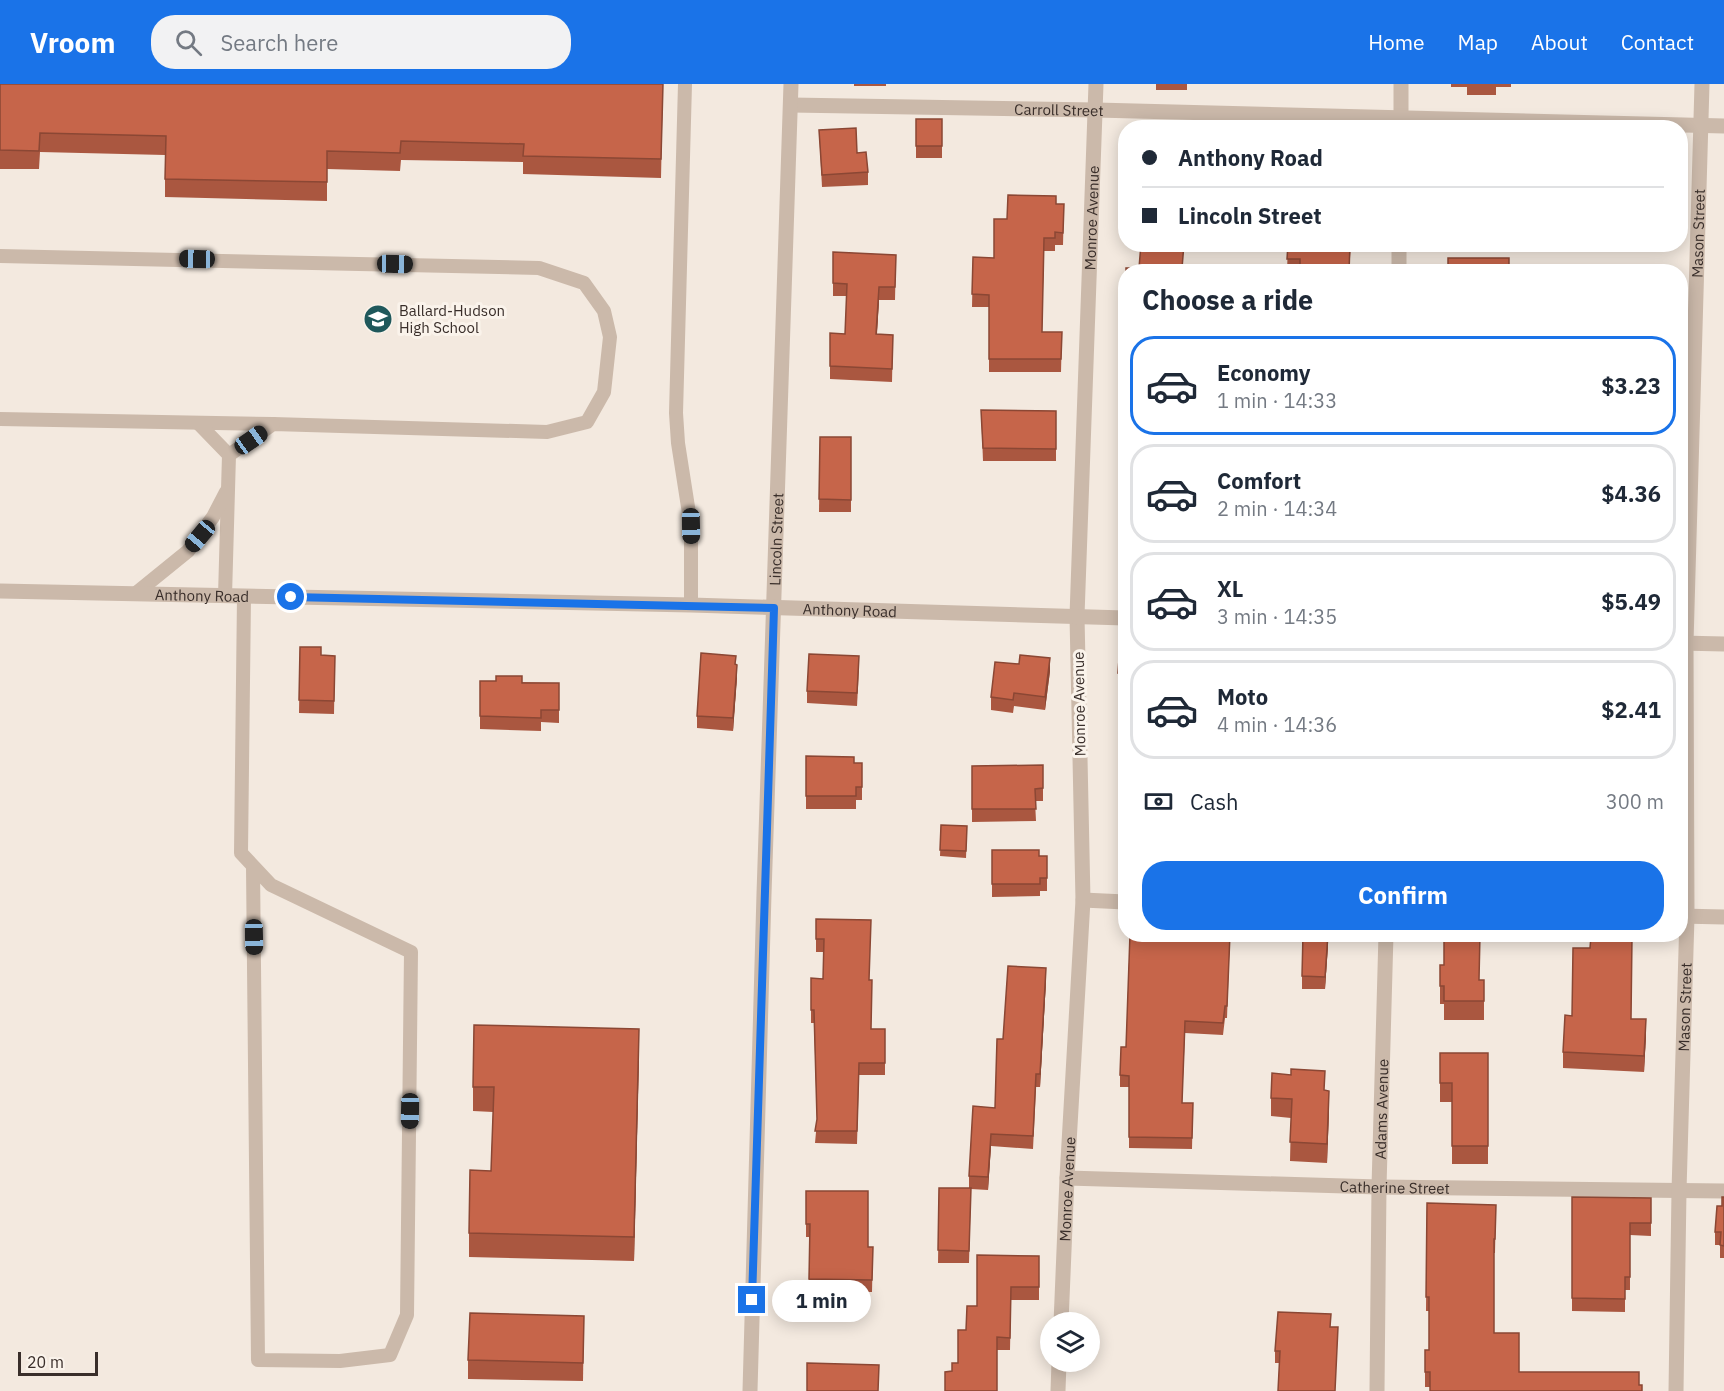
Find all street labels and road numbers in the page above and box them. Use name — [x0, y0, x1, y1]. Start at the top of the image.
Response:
street label: Carroll Street — [1014, 99, 1104, 120]
street label: Monroe Avenue — [1080, 165, 1103, 271]
street label: Mason Street — [1687, 188, 1708, 278]
street label: Lincoln Street — [765, 493, 787, 586]
street label: Anthony Road — [155, 585, 249, 606]
street label: Anthony Road — [802, 599, 897, 621]
street label: Monroe Avenue — [1069, 651, 1089, 757]
street label: Mason Street — [1674, 962, 1695, 1052]
street label: Adams Avenue — [1370, 1059, 1392, 1160]
street label: Monroe Avenue — [1055, 1136, 1079, 1242]
street label: Catherine Street — [1340, 1176, 1450, 1197]

